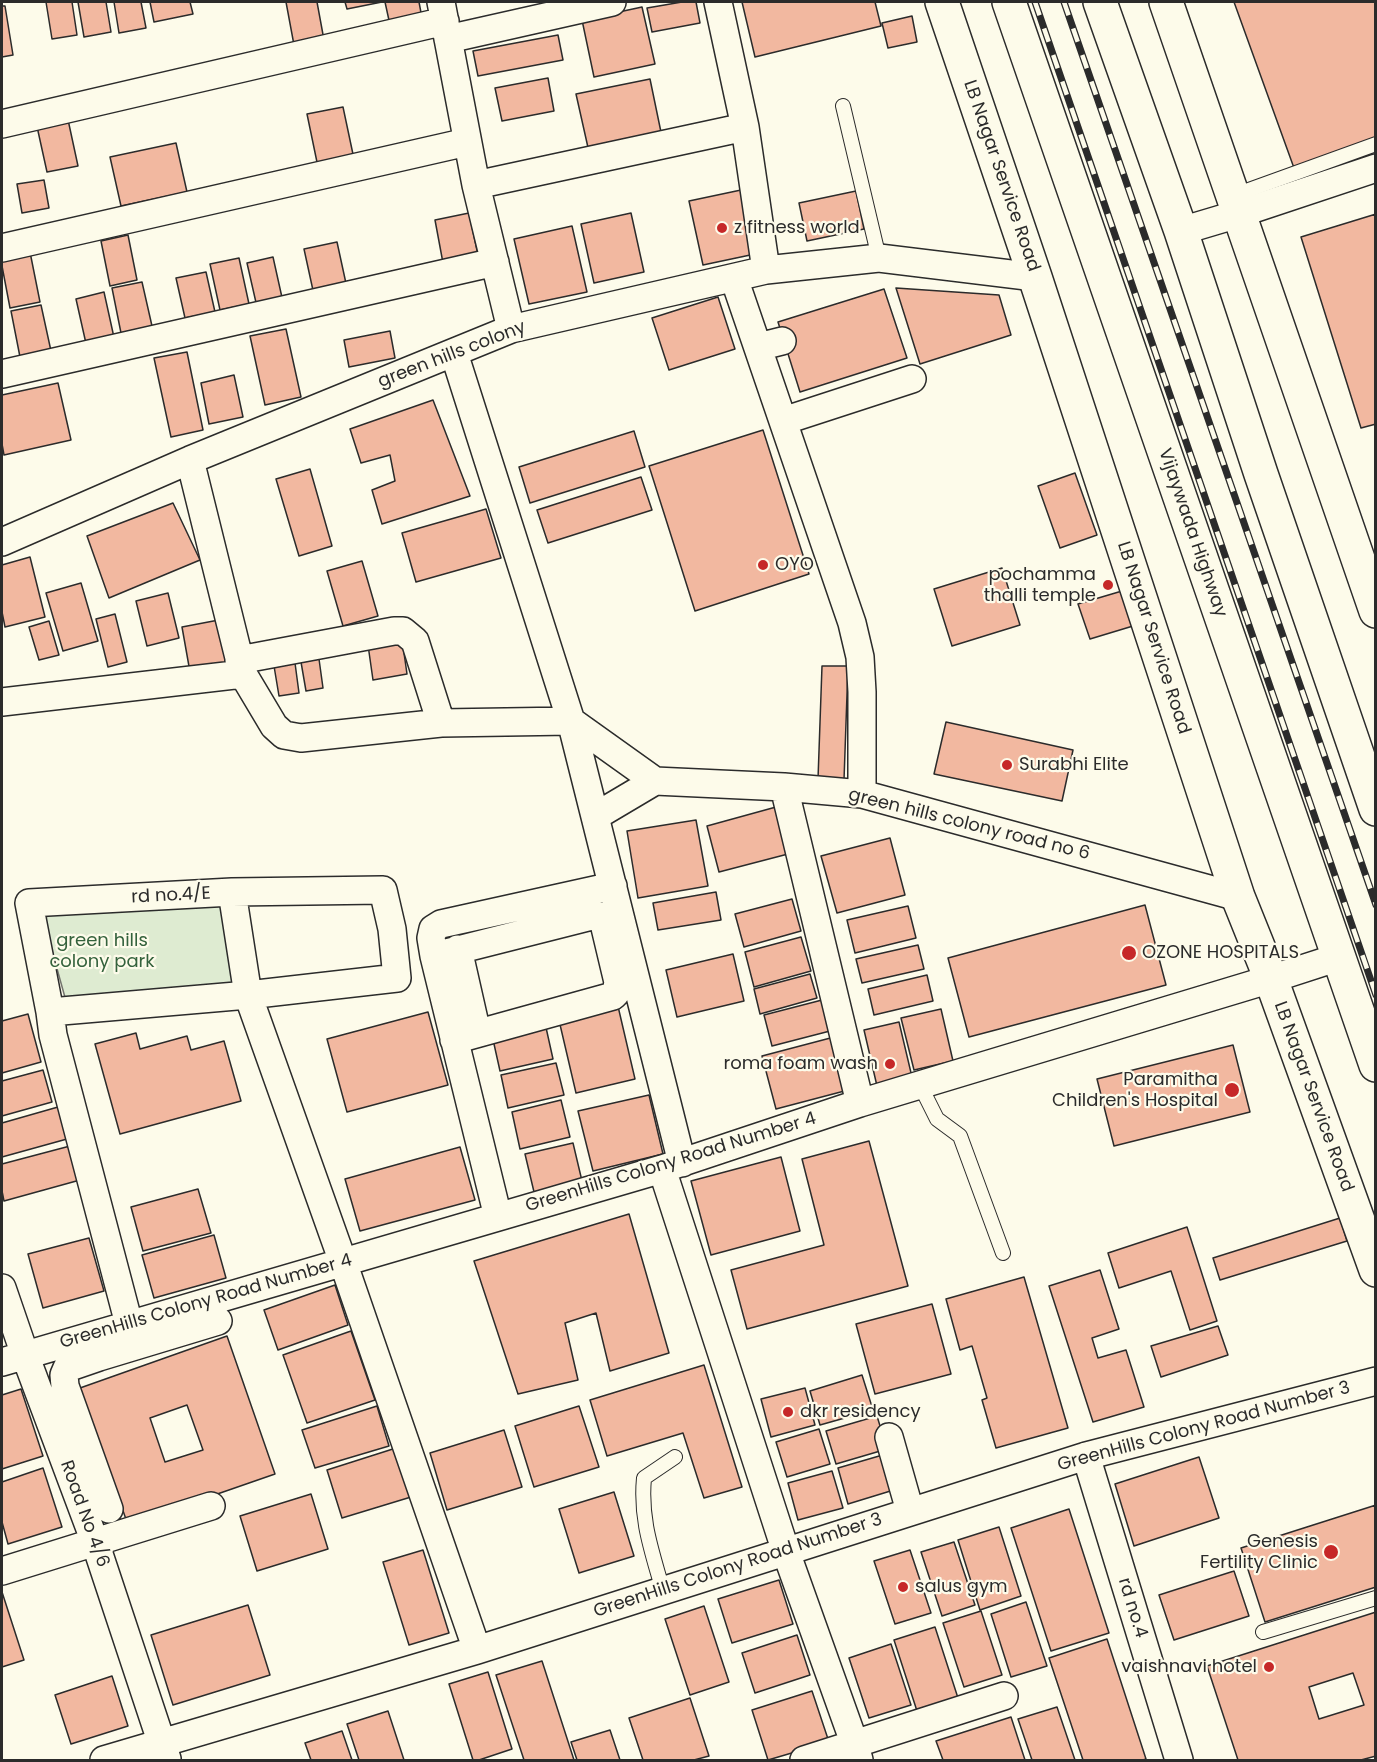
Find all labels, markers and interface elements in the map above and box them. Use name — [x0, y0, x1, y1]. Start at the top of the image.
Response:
street label: LB Nagar Service Road — [958, 77, 1044, 275]
place label: z fitness world — [734, 217, 860, 239]
marker: z fitness world — [715, 221, 729, 235]
street label: green hills colony — [375, 317, 529, 393]
street label: Vijaywada Highway — [1153, 446, 1231, 620]
street label: LB Nagar Service Road — [1112, 539, 1194, 737]
place label: OYO — [775, 554, 814, 576]
marker: OYO — [756, 558, 770, 572]
place label: pochamma thalli temple — [984, 564, 1096, 606]
marker: pochamma thalli temple — [1101, 578, 1115, 592]
place label: Surabhi Elite — [1019, 754, 1129, 776]
marker: Surabhi Elite — [1000, 758, 1014, 772]
street label: green hills colony road no 6 — [846, 785, 1092, 865]
street label: rd no.4/E — [131, 883, 211, 909]
park label: green hills colony park — [49, 930, 155, 972]
place label: OZONE HOSPITALS — [1142, 942, 1299, 964]
marker: OZONE HOSPITALS — [1120, 944, 1138, 962]
street label: LB Nagar Service Road — [1268, 999, 1358, 1195]
place label: roma foam wash — [723, 1053, 878, 1075]
marker: roma foam wash — [883, 1057, 897, 1071]
place label: Paramitha Children's Hospital — [1052, 1069, 1218, 1112]
marker: Paramitha Children's Hospital — [1223, 1081, 1241, 1099]
street label: GreenHills Colony Road Number 4 — [523, 1108, 819, 1218]
street label: GreenHills Colony Road Number 4 — [57, 1250, 355, 1354]
street label: GreenHills Colony Road Number 3 — [1055, 1377, 1353, 1477]
place label: dkr residency — [800, 1401, 921, 1423]
marker: dkr residency — [781, 1405, 795, 1419]
street label: Road No 4/6 — [55, 1458, 113, 1570]
street label: GreenHills Colony Road Number 3 — [591, 1509, 885, 1623]
place label: Genesis Fertility Clinic — [1200, 1531, 1318, 1574]
marker: Genesis Fertility Clinic — [1322, 1543, 1340, 1561]
street label: rd no.4 — [1113, 1575, 1151, 1641]
place label: salus gym — [915, 1576, 1008, 1598]
marker: salus gym — [896, 1580, 910, 1594]
place label: vaishnavi hotel — [1121, 1656, 1257, 1678]
marker: vaishnavi hotel — [1262, 1660, 1276, 1674]

